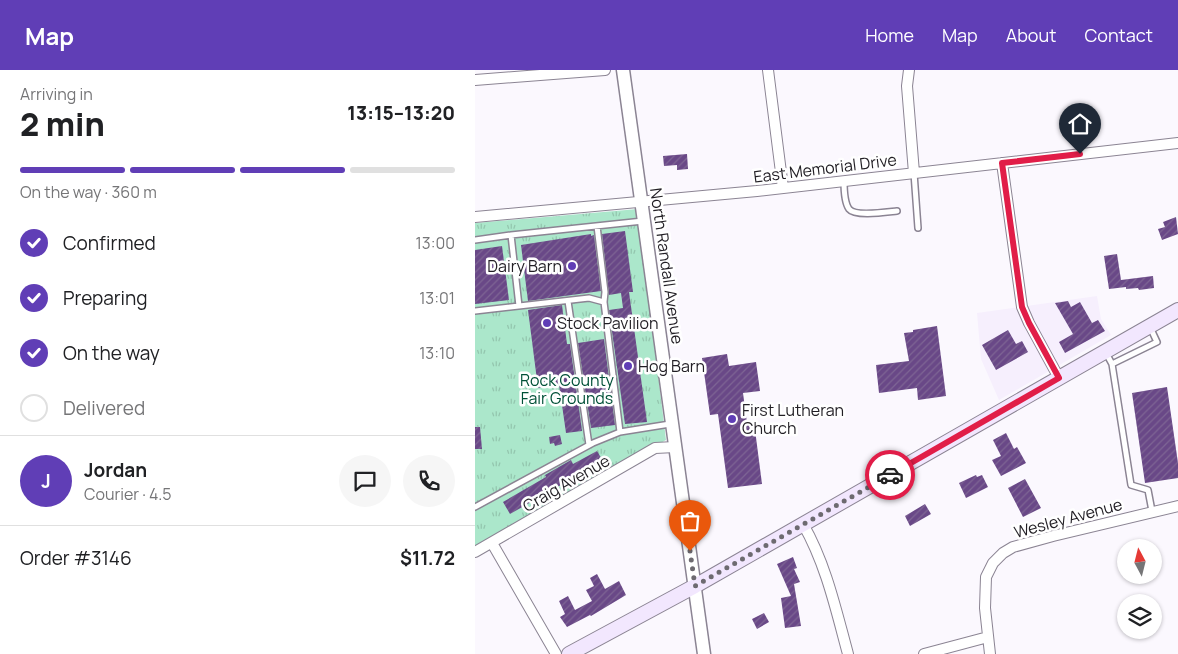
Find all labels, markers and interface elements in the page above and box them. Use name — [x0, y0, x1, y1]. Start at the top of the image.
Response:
text: Map — [25, 19, 74, 52]
text: Home — [865, 23, 914, 47]
text: Map — [942, 23, 978, 47]
text: About — [1006, 23, 1056, 47]
text: Contact — [1084, 23, 1153, 47]
text: Arriving in — [20, 83, 93, 105]
text: 13:15–13:20 — [347, 100, 455, 126]
text: 2 min — [20, 102, 105, 146]
pin — [1059, 103, 1101, 154]
icon: home — [1066, 110, 1094, 138]
street label: East Memorial Drive — [752, 148, 898, 188]
text: On the way · 360 m — [20, 181, 157, 203]
street label: North Randall Avenue — [645, 186, 689, 346]
icon: check — [20, 229, 48, 257]
text: Confirmed — [63, 230, 156, 256]
text: 13:00 — [416, 232, 455, 254]
place label: Dairy Barn — [487, 255, 562, 277]
marker: Dairy Barn — [566, 260, 578, 272]
icon: check — [20, 284, 48, 312]
text: Preparing — [63, 285, 148, 311]
text: 13:01 — [419, 287, 455, 309]
place label: Stock Pavilion — [557, 312, 659, 334]
marker: Stock Pavilion — [541, 317, 553, 329]
icon: check — [20, 339, 48, 367]
text: On the way — [63, 340, 160, 366]
text: 13:10 — [419, 342, 455, 364]
place label: Hog Barn — [638, 355, 705, 377]
marker: Hog Barn — [622, 360, 634, 372]
park label: Rock County Fair Grounds — [520, 369, 615, 409]
text: Delivered — [63, 395, 145, 421]
place label: First Lutheran Church — [742, 399, 844, 439]
marker: First Lutheran Church — [726, 413, 738, 425]
street label: Craig Avenue — [519, 449, 613, 517]
courier — [865, 450, 915, 500]
button: chat — [339, 455, 391, 507]
button: phone — [403, 455, 455, 507]
text: Jordan — [84, 457, 147, 483]
icon: car — [876, 461, 904, 489]
text: J — [41, 468, 51, 494]
text: Courier · 4.5 — [84, 483, 171, 505]
street label: Wesley Avenue — [1011, 493, 1125, 543]
pin — [669, 500, 711, 551]
icon: bag — [676, 507, 704, 535]
north arrow — [1117, 539, 1163, 584]
map controls — [1117, 539, 1162, 639]
text: Order #3146 — [20, 545, 132, 571]
text: $11.72 — [400, 545, 455, 571]
button: layers — [1117, 594, 1162, 639]

